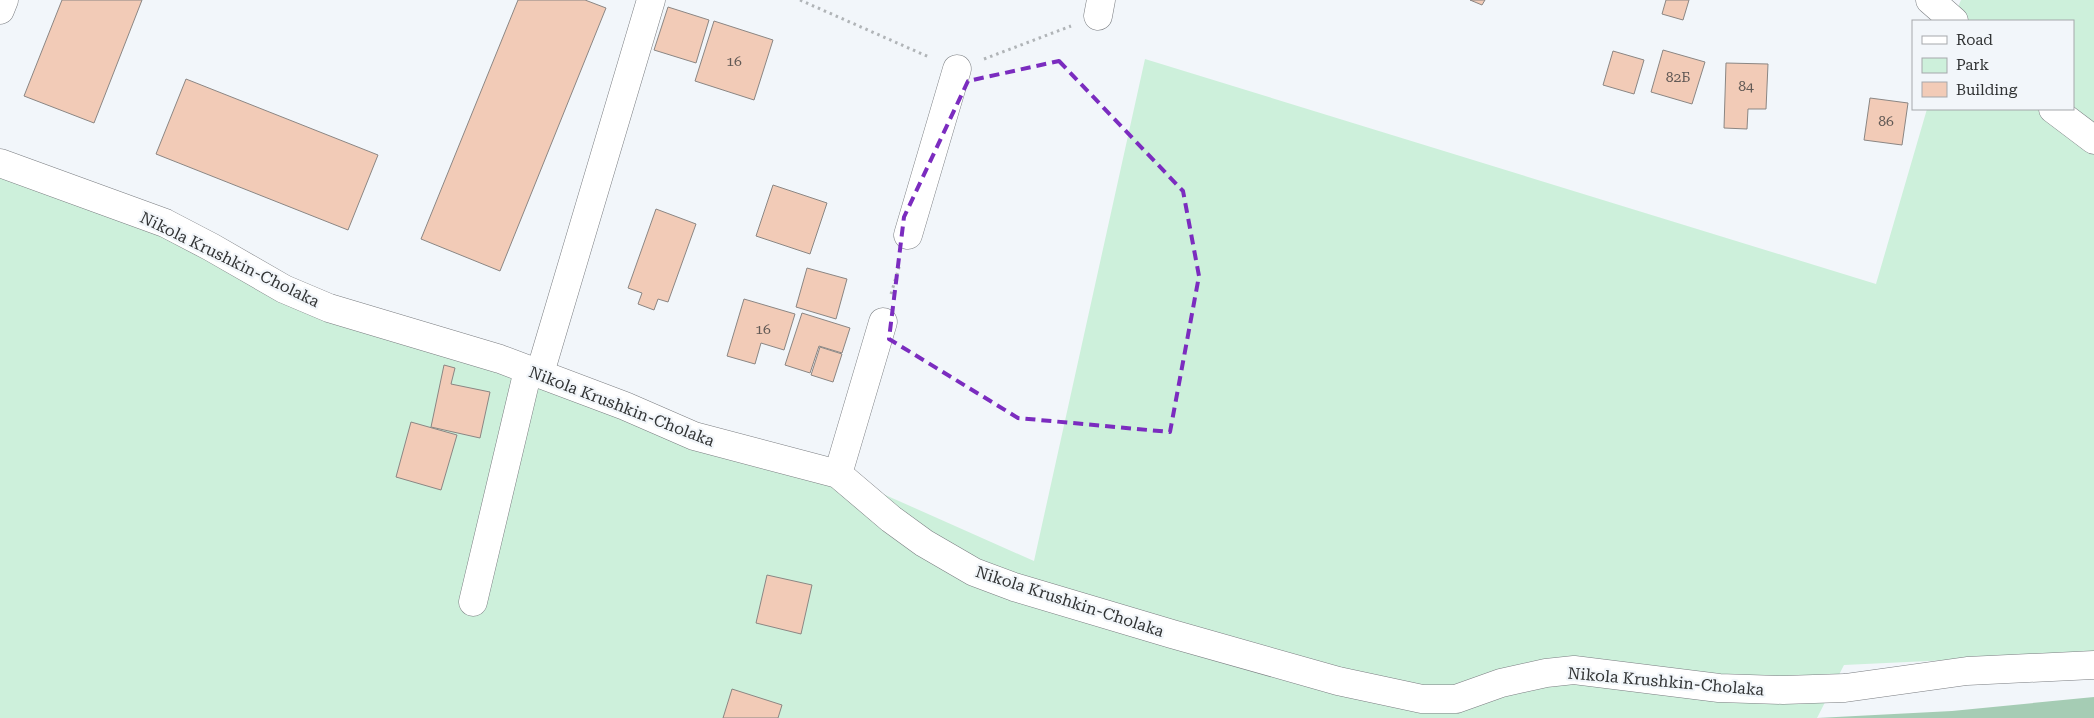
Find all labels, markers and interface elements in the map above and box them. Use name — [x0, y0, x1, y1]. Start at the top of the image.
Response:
legend — [1912, 20, 2074, 110]
text: Road — [1956, 31, 1993, 49]
house number: 16 — [726, 53, 742, 69]
text: Park — [1956, 56, 1990, 74]
house number: 82Б — [1666, 69, 1690, 85]
house number: 84 — [1738, 78, 1754, 94]
text: Building — [1956, 81, 2018, 99]
house number: 86 — [1878, 113, 1894, 129]
street label: Nikola Krushkin-Cholaka — [137, 208, 323, 311]
house number: 16 — [755, 321, 771, 337]
street label: Nikola Krushkin-Cholaka — [526, 362, 718, 451]
street label: Nikola Krushkin-Cholaka — [973, 562, 1167, 641]
street label: Nikola Krushkin-Cholaka — [1567, 663, 1765, 700]

